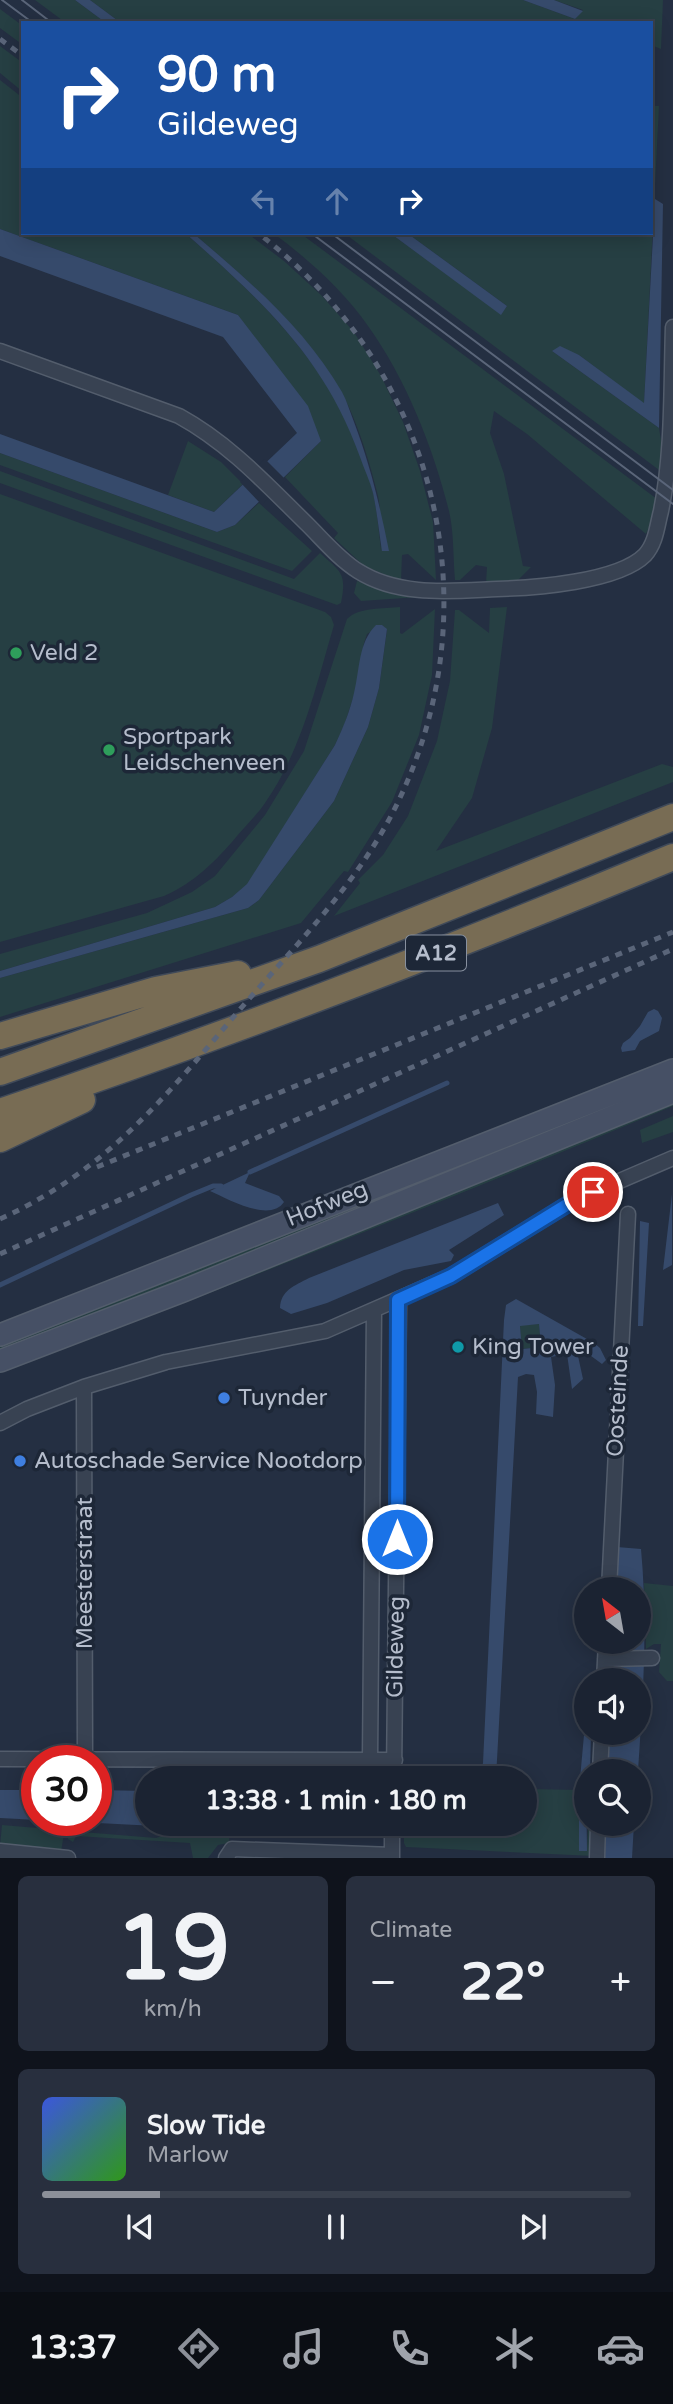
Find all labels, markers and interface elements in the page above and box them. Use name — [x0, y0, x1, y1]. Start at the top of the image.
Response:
text: 90 m — [157, 46, 276, 105]
icon: right — [42, 49, 133, 140]
text: Gildeweg — [157, 106, 299, 144]
icon: left — [245, 182, 283, 220]
icon: ahead — [318, 182, 356, 220]
icon: right — [391, 182, 429, 220]
place label: Veld 2 — [30, 639, 98, 667]
marker: Veld 2 — [8, 645, 24, 661]
place label: Sportpark Leidschenveen — [123, 723, 286, 777]
marker: Sportpark Leidschenveen — [101, 742, 117, 758]
road number: A12 — [406, 936, 466, 970]
pin — [563, 1162, 623, 1222]
icon: arrive — [574, 1173, 612, 1211]
street label: Hofweg — [282, 1175, 372, 1233]
place label: King Tower — [472, 1333, 594, 1361]
marker: King Tower — [450, 1339, 466, 1355]
street label: Oosteinde — [601, 1344, 635, 1458]
place label: Tuynder — [238, 1384, 328, 1412]
marker: Tuynder — [216, 1390, 232, 1406]
place label: Autoschade Service Nootdorp — [34, 1447, 363, 1475]
marker: Autoschade Service Nootdorp — [12, 1453, 28, 1469]
street label: Meesterstraat — [71, 1497, 99, 1649]
position arrow — [360, 1502, 434, 1576]
north arrow — [574, 1577, 651, 1654]
map controls — [574, 1577, 651, 1836]
street label: Gildeweg — [381, 1596, 411, 1698]
button: sound — [574, 1668, 651, 1745]
speed limit sign: 30 — [21, 1745, 112, 1836]
button: search — [574, 1759, 651, 1836]
text: 13:38 · 1 min · 180 m — [205, 1785, 467, 1816]
text: 19 — [116, 1894, 230, 2004]
text: Climate — [370, 1916, 452, 1944]
text: 22° — [461, 1951, 546, 2014]
text: − — [370, 1960, 397, 2006]
text: + — [610, 1960, 631, 2006]
text: km/h — [144, 1995, 202, 2023]
text: Slow Tide — [147, 2110, 265, 2141]
text: Marlow — [147, 2141, 229, 2169]
icon: previous — [121, 2208, 159, 2246]
icon: pause — [317, 2208, 355, 2246]
icon: next — [514, 2208, 552, 2246]
icon: directions — [174, 2324, 223, 2373]
icon: music — [279, 2324, 328, 2373]
icon: phone — [385, 2324, 434, 2373]
icon: climate — [490, 2324, 539, 2373]
icon: car — [596, 2324, 645, 2373]
text: 13:37 — [28, 2329, 117, 2367]

